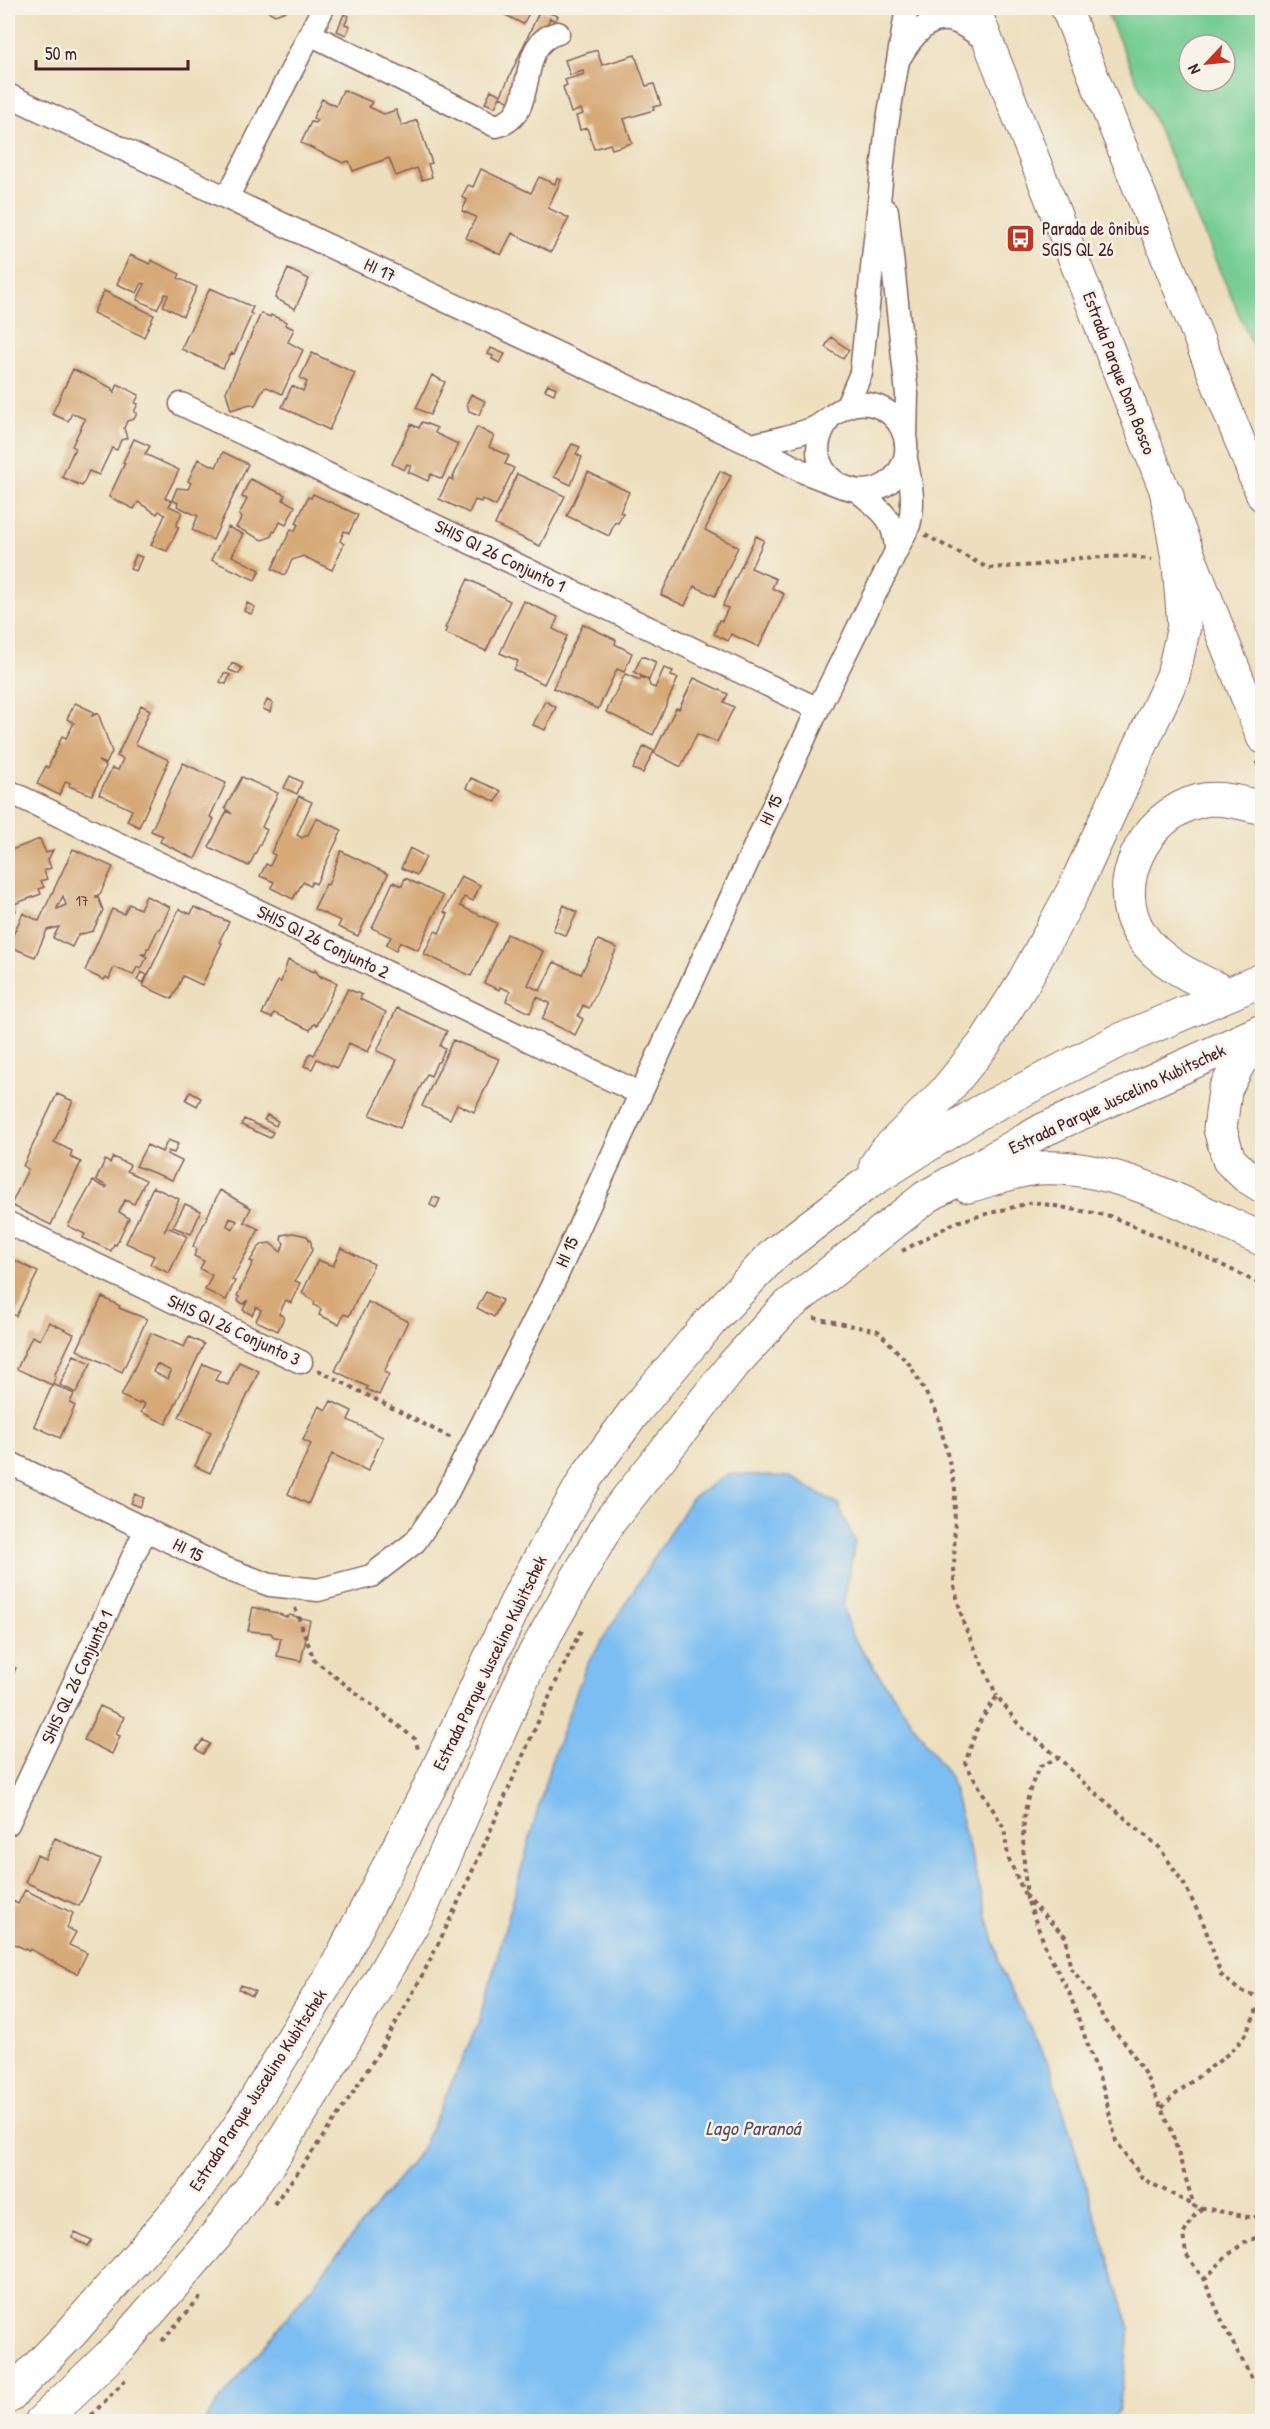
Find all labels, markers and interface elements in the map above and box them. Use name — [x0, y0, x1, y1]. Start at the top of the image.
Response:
scale bar — [36, 33, 188, 71]
north arrow — [1177, 33, 1237, 93]
text: 50 m — [45, 41, 77, 66]
text: N — [1182, 60, 1205, 78]
place label: Parada de ônibus SGIS QL 26 — [1042, 216, 1149, 262]
bus stop icon: Parada de ônibus SGIS QL 26 — [1005, 223, 1037, 255]
street label: HI 17 — [360, 251, 400, 288]
street label: Estrada Parque Dom Bosco — [1077, 288, 1162, 458]
street label: SHIS QI 26 Conjunto 1 — [431, 513, 570, 598]
street label: HI 15 — [753, 790, 789, 829]
house number: 17 — [76, 890, 88, 911]
street label: SHIS QI 26 Conjunto 2 — [253, 899, 394, 985]
street label: Estrada Parque Juscelino Kubitschek — [1004, 1037, 1230, 1160]
street label: HI 15 — [549, 1232, 584, 1271]
street label: SHIS QI 26 Conjunto 3 — [164, 1288, 305, 1371]
street label: HI 15 — [169, 1531, 208, 1568]
street label: Estrada Parque Juscelino Kubitschek — [426, 1551, 553, 1775]
street label: SHIS QL 26 Conjunto 1 — [35, 1606, 118, 1748]
street label: Estrada Parque Juscelino Kubitschek — [183, 1983, 333, 2196]
water label: Lago Paranoá — [706, 2114, 803, 2142]

